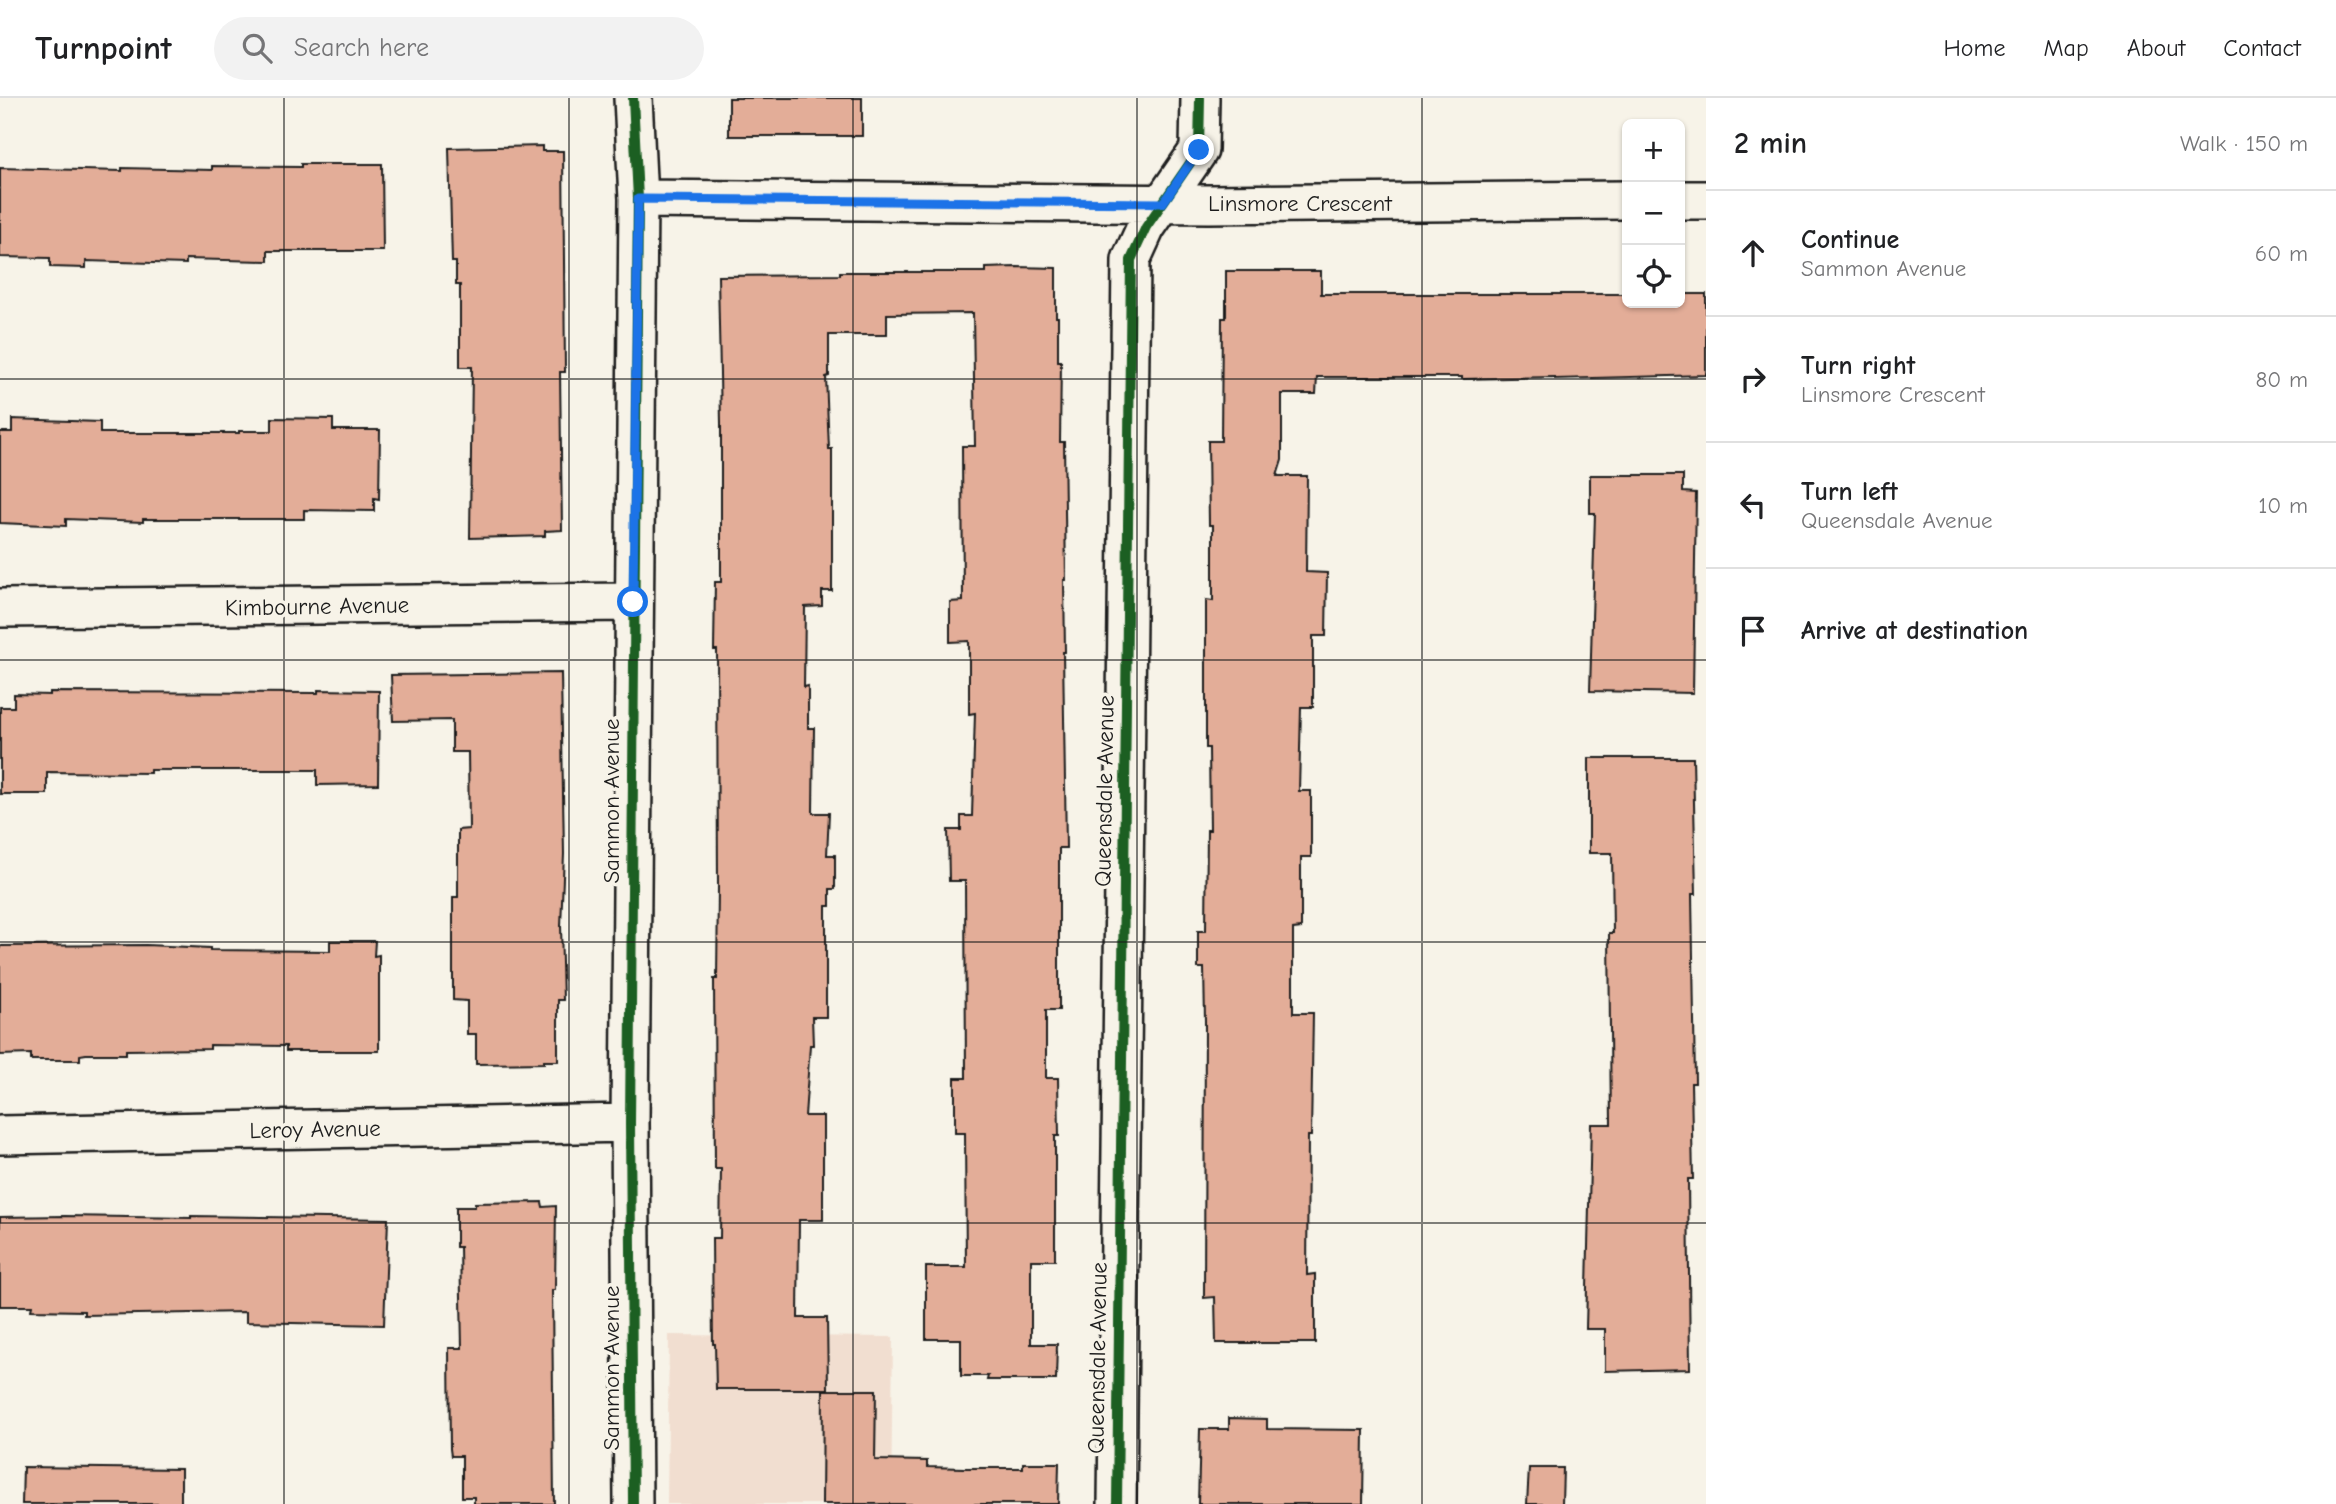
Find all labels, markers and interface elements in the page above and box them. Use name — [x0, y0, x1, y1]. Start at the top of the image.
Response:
search box — [214, 17, 704, 80]
text: Turnpoint — [35, 29, 172, 67]
icon: search — [238, 29, 276, 67]
text: Search here — [294, 33, 429, 63]
text: Home — [1944, 34, 2005, 62]
text: Map — [2043, 34, 2089, 62]
text: About — [2127, 34, 2185, 62]
text: Contact — [2223, 34, 2301, 62]
map controls — [1622, 119, 1685, 308]
button: + — [1622, 119, 1685, 182]
text: 2 min — [1734, 126, 1807, 161]
text: Walk · 150 m — [2180, 130, 2308, 157]
route end — [1183, 134, 1214, 165]
button: − — [1622, 182, 1685, 245]
street label: Linsmore Crescent — [1208, 190, 1393, 217]
text: Continue — [1801, 225, 1899, 255]
icon: ahead — [1734, 234, 1772, 272]
text: 60 m — [2255, 240, 2308, 267]
button: locate — [1622, 245, 1685, 308]
text: Sammon Avenue — [1801, 255, 1966, 282]
text: Turn right — [1801, 351, 1915, 381]
icon: right — [1734, 360, 1772, 398]
text: 80 m — [2255, 366, 2308, 393]
text: Linsmore Crescent — [1801, 381, 1985, 408]
text: Turn left — [1801, 477, 1898, 507]
icon: left — [1734, 486, 1772, 524]
text: 10 m — [2258, 492, 2308, 519]
text: Queensdale Avenue — [1801, 507, 1993, 534]
route start — [617, 586, 648, 617]
street label: Kimbourne Avenue — [225, 591, 409, 622]
icon: arrive — [1734, 612, 1772, 650]
text: Arrive at destination — [1801, 616, 2028, 646]
street label: Queensdale Avenue — [1089, 695, 1120, 887]
street label: Sammon Avenue — [598, 718, 625, 884]
street label: Leroy Avenue — [249, 1115, 381, 1144]
street label: Queensdale Avenue — [1082, 1262, 1113, 1454]
street label: Sammon Avenue — [598, 1285, 625, 1451]

